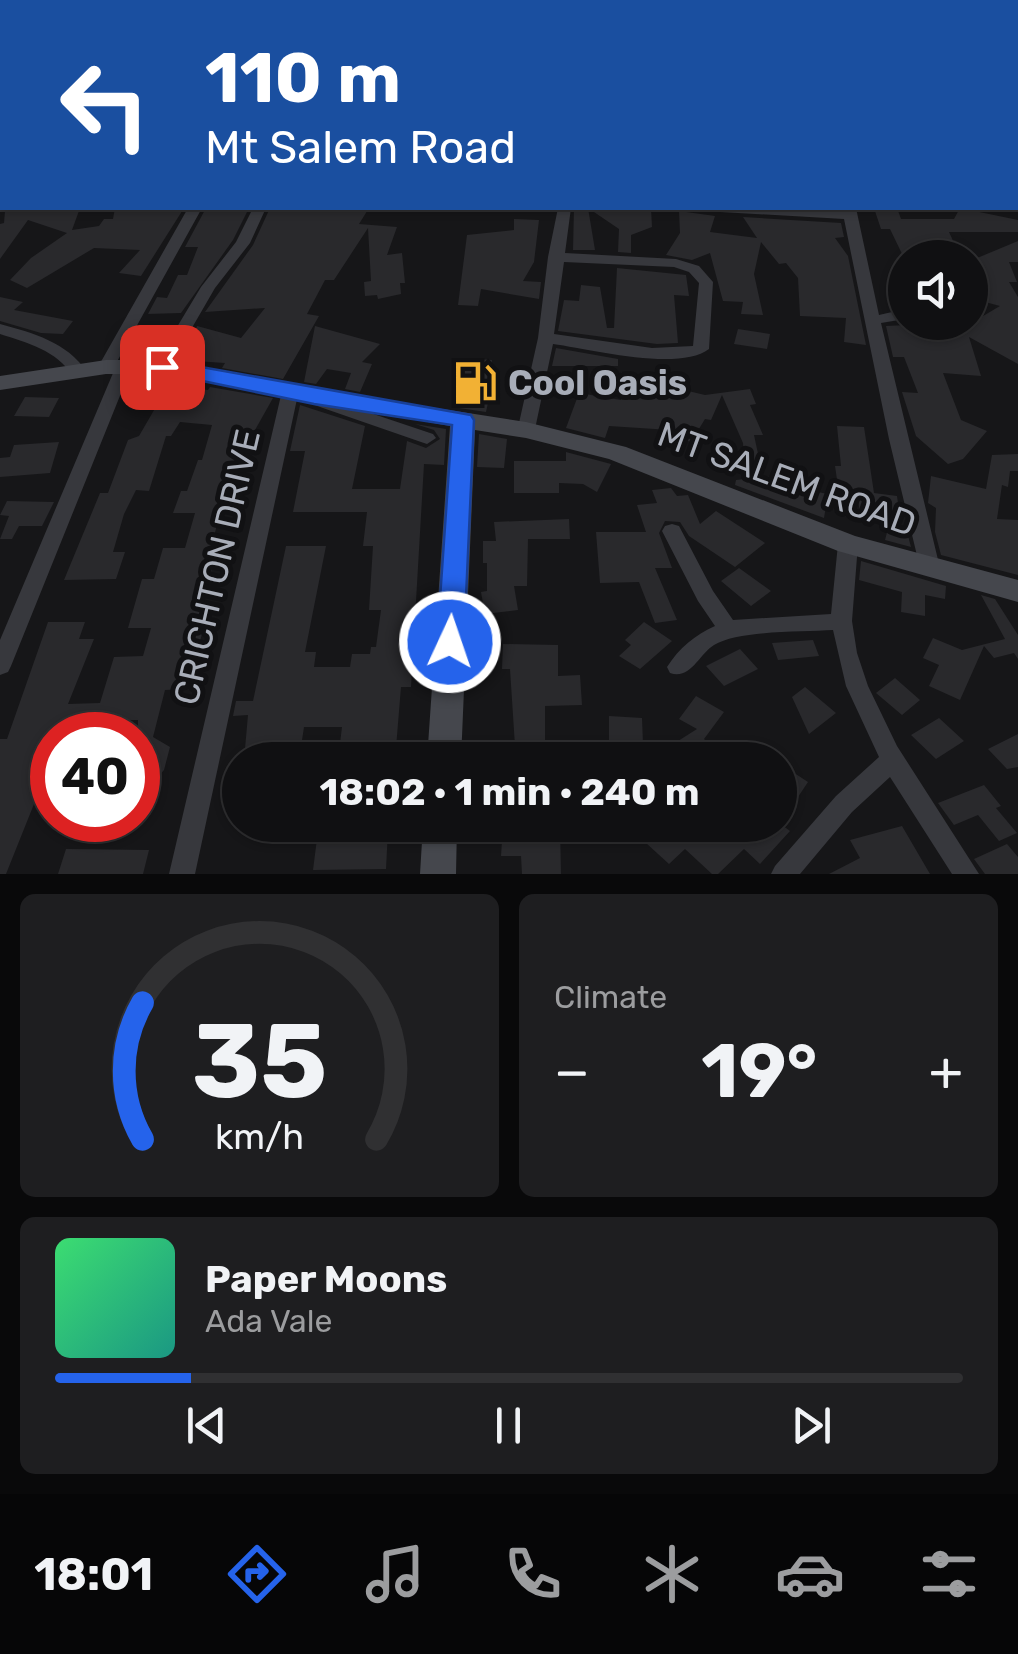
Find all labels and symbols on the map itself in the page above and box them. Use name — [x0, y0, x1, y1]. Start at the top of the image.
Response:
pin — [120, 325, 205, 410]
fuel station icon: Cool Oasis — [451, 359, 499, 407]
place label: Cool Oasis — [508, 362, 687, 404]
street label: MT SALEM ROAD — [652, 413, 922, 545]
street label: CRICHTON DRIVE — [165, 425, 269, 709]
position arrow — [398, 590, 502, 694]
speed limit sign: 40 — [30, 712, 160, 842]

